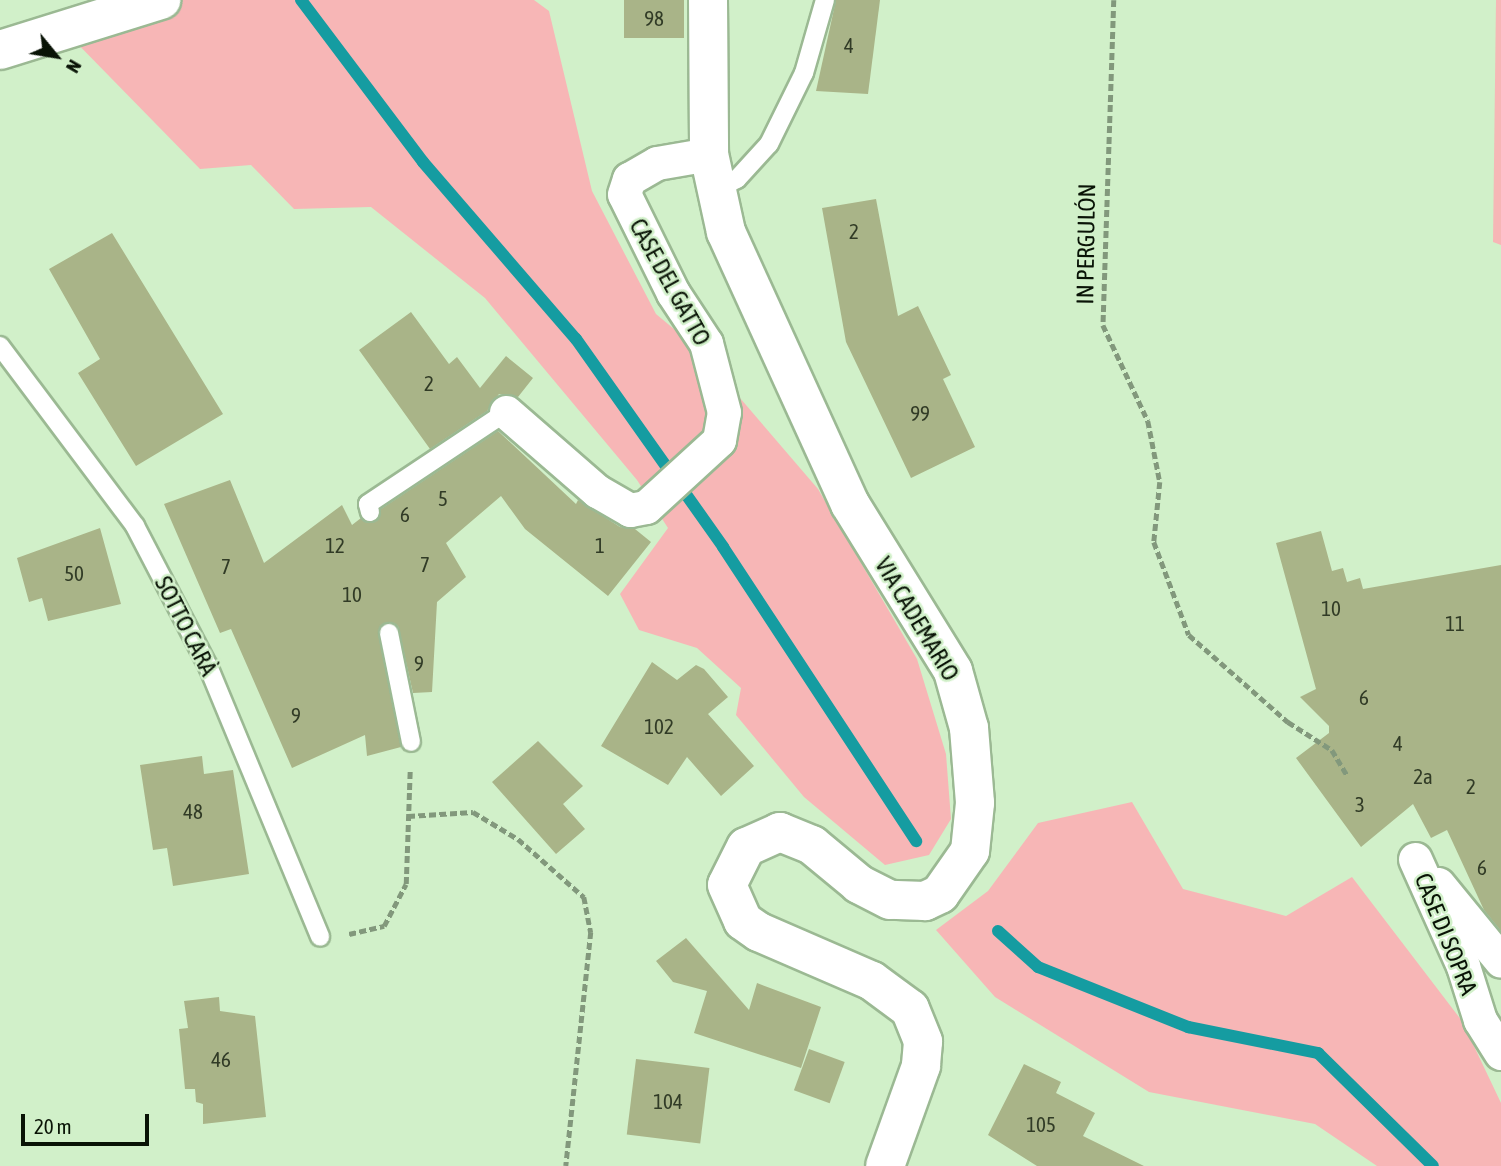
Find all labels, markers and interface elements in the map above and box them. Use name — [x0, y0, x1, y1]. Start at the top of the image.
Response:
house number: 98 — [644, 5, 664, 31]
north arrow — [21, 21, 91, 91]
house number: 4 — [844, 32, 854, 58]
text: N — [62, 56, 87, 77]
street label: IN PERGULÓN — [1071, 183, 1101, 305]
street label: CASE DEL GATTO — [623, 214, 717, 350]
house number: 2 — [849, 218, 859, 244]
house number: 2 — [424, 370, 434, 396]
house number: 99 — [910, 400, 930, 426]
house number: 5 — [438, 485, 448, 511]
house number: 6 — [400, 501, 410, 527]
house number: 12 — [325, 532, 345, 558]
house number: 1 — [595, 532, 605, 558]
house number: 7 — [420, 551, 430, 577]
street label: VIA CADEMARIO — [869, 552, 965, 686]
house number: 7 — [221, 553, 231, 579]
house number: 50 — [64, 560, 84, 586]
street label: SOTTO CARÀ — [149, 571, 223, 681]
house number: 10 — [342, 581, 362, 607]
house number: 10 — [1321, 595, 1341, 621]
house number: 11 — [1445, 610, 1465, 636]
house number: 9 — [414, 650, 424, 676]
house number: 6 — [1359, 684, 1369, 710]
house number: 9 — [291, 702, 301, 728]
house number: 102 — [644, 713, 674, 739]
house number: 4 — [1393, 730, 1403, 756]
house number: 2a — [1413, 763, 1433, 789]
house number: 2 — [1466, 773, 1476, 799]
house number: 3 — [1355, 791, 1365, 817]
house number: 48 — [183, 798, 203, 824]
house number: 6 — [1477, 854, 1487, 880]
street label: CASE DI SOPRA — [1409, 869, 1483, 999]
house number: 46 — [211, 1046, 231, 1072]
house number: 104 — [653, 1088, 683, 1114]
scale bar — [24, 1100, 152, 1144]
house number: 105 — [1026, 1111, 1056, 1137]
text: 20 m — [34, 1114, 72, 1138]

